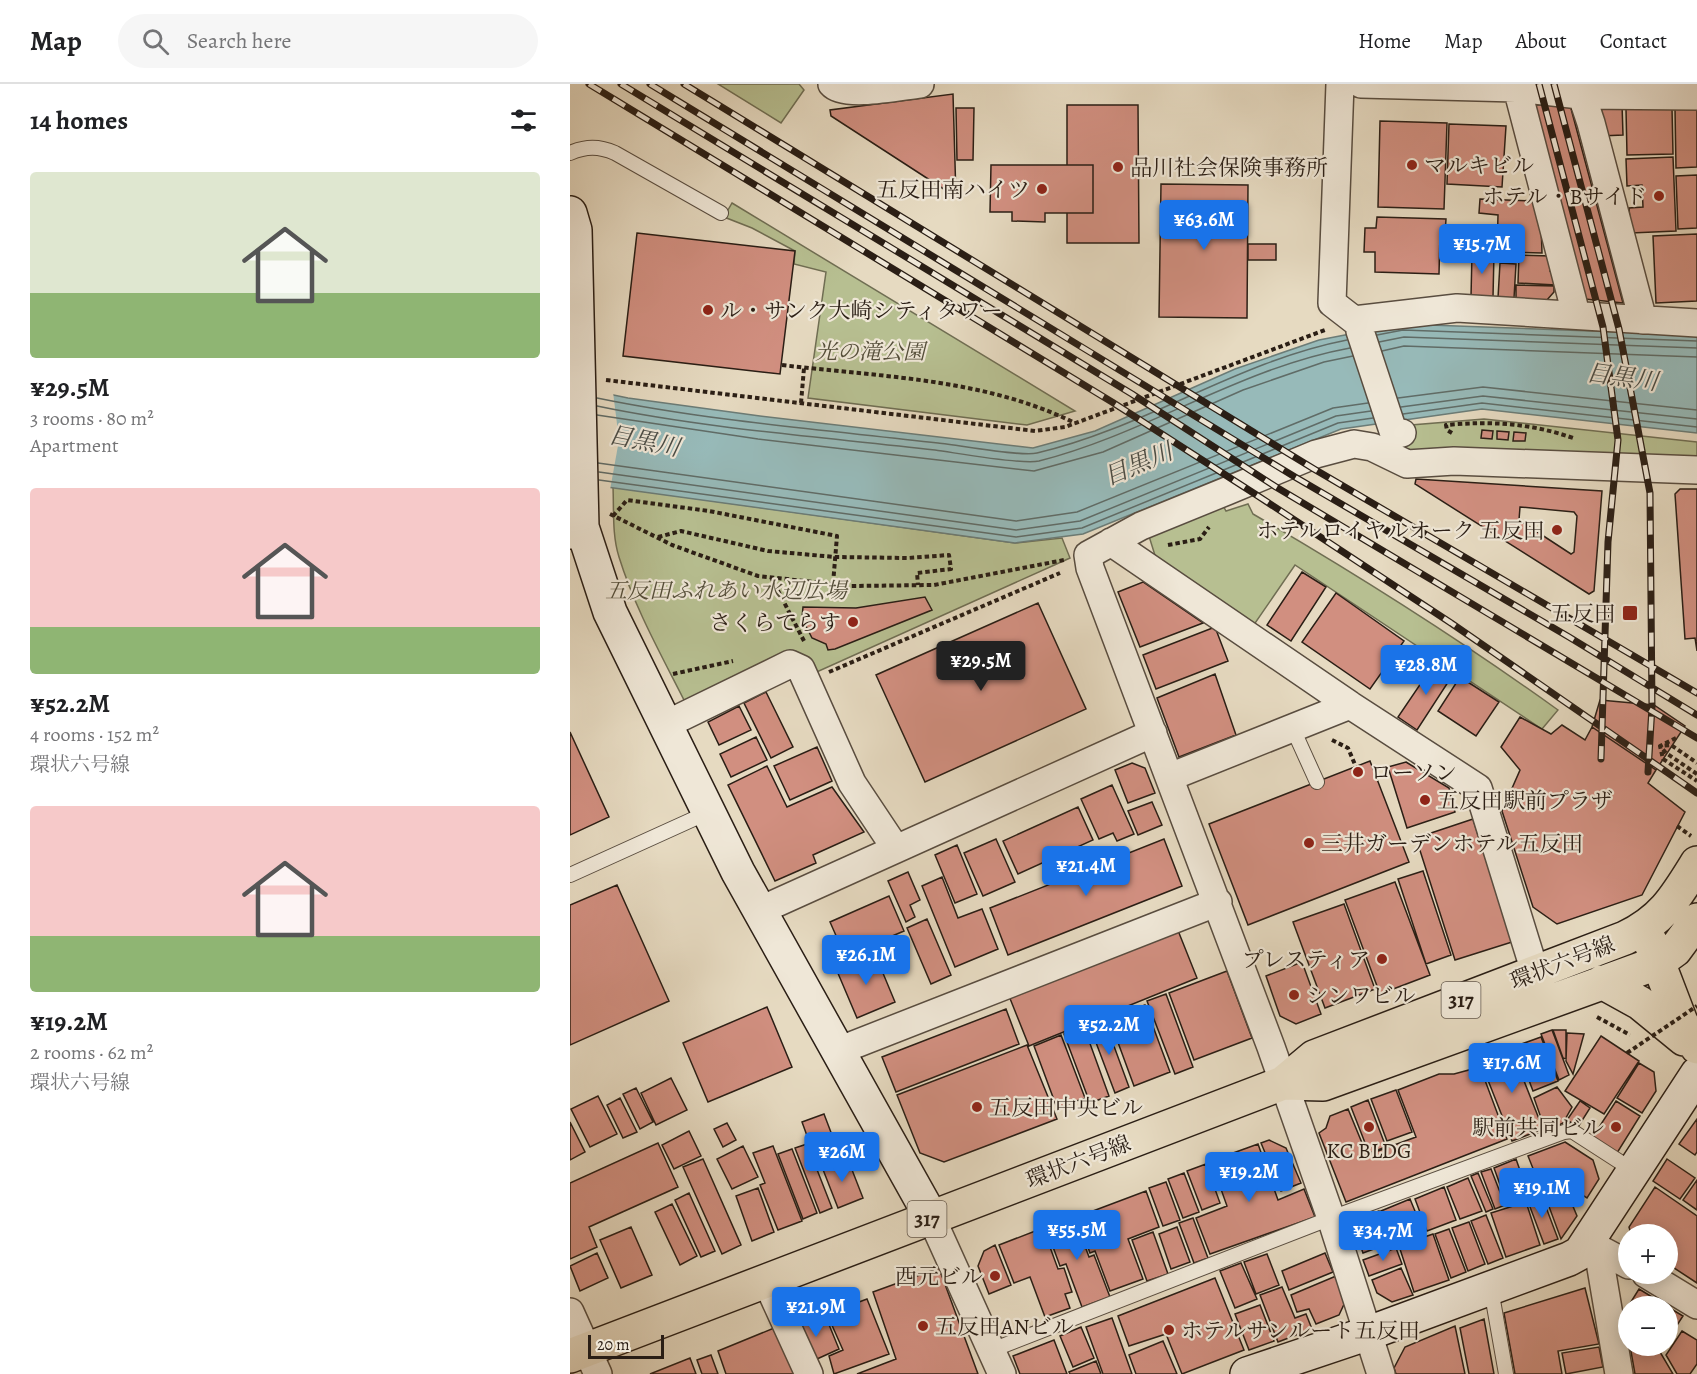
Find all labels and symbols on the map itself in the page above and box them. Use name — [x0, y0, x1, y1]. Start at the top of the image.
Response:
place label: マルキビル — [1424, 151, 1534, 181]
place label: 品川社会保険事務所 — [1130, 153, 1328, 183]
marker: マルキビル — [1405, 158, 1419, 172]
marker: 品川社会保険事務所 — [1111, 160, 1125, 174]
place label: 五反田南ハイツ — [876, 175, 1030, 205]
marker: 五反田南ハイツ — [1035, 182, 1049, 196]
place label: ホテル・Bサイド — [1483, 182, 1647, 212]
marker: ホテル・Bサイド — [1652, 189, 1666, 203]
pin: ¥63.6M — [1155, 200, 1253, 251]
pin: ¥15.7M — [1433, 224, 1531, 275]
place label: ル・サンク大崎シティタワー — [720, 296, 1003, 326]
marker: ル・サンク大崎シティタワー — [701, 303, 715, 317]
park label: 光の滝公園 — [815, 337, 928, 367]
water label: 目黒川 — [1584, 356, 1663, 398]
water label: 目黒川 — [606, 418, 685, 464]
water label: 目黒川 — [1099, 434, 1180, 493]
place label: ホテルロイヤルオーク 五反田 — [1257, 516, 1545, 546]
marker: ホテルロイヤルオーク 五反田 — [1550, 523, 1564, 537]
park label: 五反田ふれあい水辺広場 — [605, 576, 849, 606]
place label: 五反田 — [1550, 599, 1616, 629]
marker: 五反田 — [1621, 604, 1639, 622]
place label: さくらてらす — [709, 608, 841, 638]
marker: さくらてらす — [846, 615, 860, 629]
pin: ¥29.5M — [932, 641, 1030, 692]
pin: ¥28.8M — [1377, 645, 1475, 696]
place label: ローソン — [1370, 758, 1457, 788]
marker: ローソン — [1351, 765, 1365, 779]
place label: 五反田駅前プラザ — [1437, 786, 1613, 816]
marker: 五反田駅前プラザ — [1418, 793, 1432, 807]
place label: 三井ガーデンホテル五反田 — [1321, 829, 1583, 859]
marker: 三井ガーデンホテル五反田 — [1302, 836, 1316, 850]
pin: ¥21.4M — [1037, 846, 1135, 897]
street label: 環状六号線 — [1506, 929, 1619, 997]
pin: ¥26.1M — [817, 935, 915, 986]
place label: プレスティア — [1242, 945, 1370, 975]
marker: プレスティア — [1375, 952, 1389, 966]
place label: シンワビル — [1306, 981, 1415, 1011]
road number: 317 — [1442, 982, 1480, 1018]
marker: シンワビル — [1287, 988, 1301, 1002]
pin: ¥52.2M — [1060, 1005, 1158, 1056]
pin: ¥17.6M — [1463, 1043, 1561, 1094]
place label: 五反田中央ビル — [989, 1093, 1143, 1123]
marker: 五反田中央ビル — [970, 1100, 984, 1114]
place label: 駅前共同ビル — [1472, 1113, 1604, 1143]
marker: KC BLDG — [1362, 1120, 1376, 1134]
marker: 駅前共同ビル — [1609, 1120, 1623, 1134]
street label: 環状六号線 — [1022, 1128, 1135, 1196]
pin: ¥26M — [806, 1132, 878, 1183]
place label: KC BLDG — [1326, 1136, 1412, 1166]
pin: ¥19.2M — [1200, 1152, 1298, 1203]
pin: ¥19.1M — [1493, 1168, 1591, 1219]
road number: 317 — [908, 1201, 946, 1237]
pin: ¥55.5M — [1028, 1210, 1126, 1261]
pin: ¥34.7M — [1334, 1211, 1432, 1262]
place label: 西元ビル — [895, 1262, 983, 1292]
marker: 西元ビル — [988, 1269, 1002, 1283]
pin: ¥21.9M — [767, 1287, 865, 1338]
place label: 五反田ANビル — [935, 1312, 1074, 1342]
place label: ホテルサンルート五反田 — [1181, 1316, 1420, 1346]
marker: 五反田ANビル — [916, 1319, 930, 1333]
marker: ホテルサンルート五反田 — [1162, 1323, 1176, 1337]
scale bar — [588, 1332, 664, 1360]

